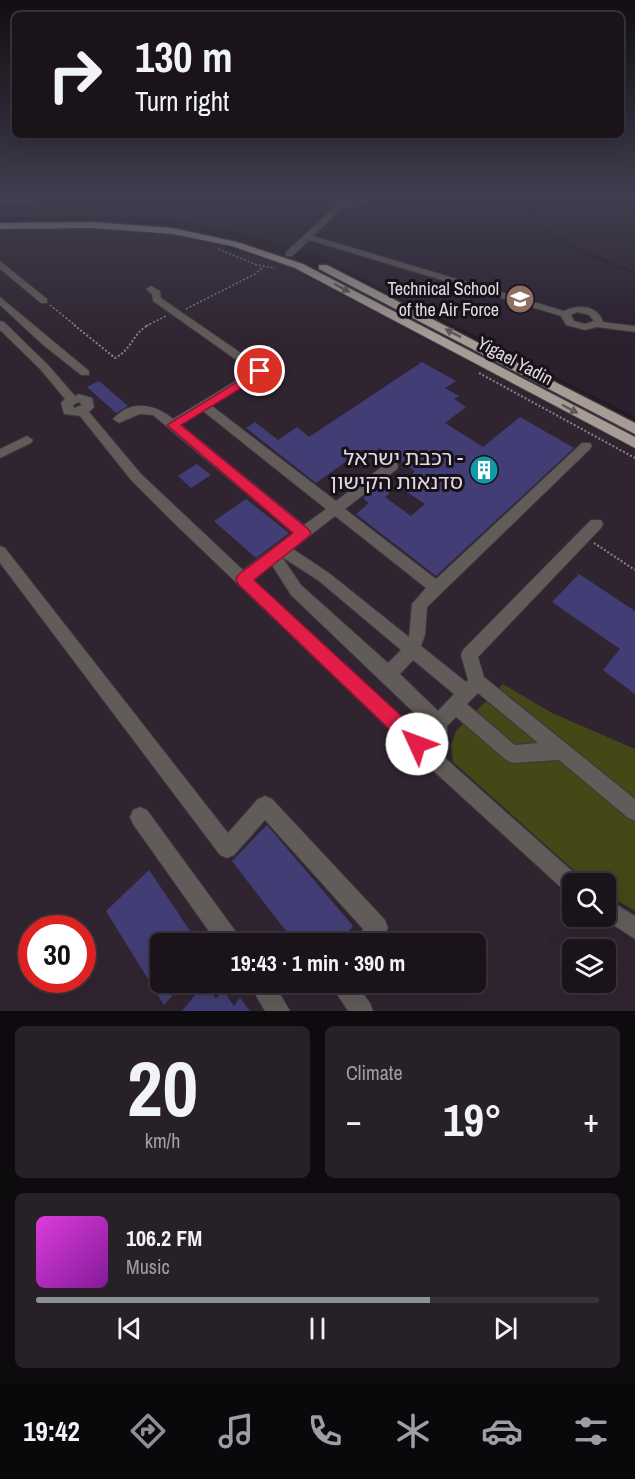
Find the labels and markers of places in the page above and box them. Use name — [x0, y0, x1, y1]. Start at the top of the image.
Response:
place label: Technical School of the Air Force — [387, 276, 499, 322]
school or university icon: Technical School of the Air Force — [504, 283, 536, 315]
pin — [234, 345, 285, 396]
place label: רכבת ישראל - סדנאות הקישון — [330, 443, 463, 496]
building icon: רכבת ישראל - סדנאות הקישון — [468, 454, 500, 486]

